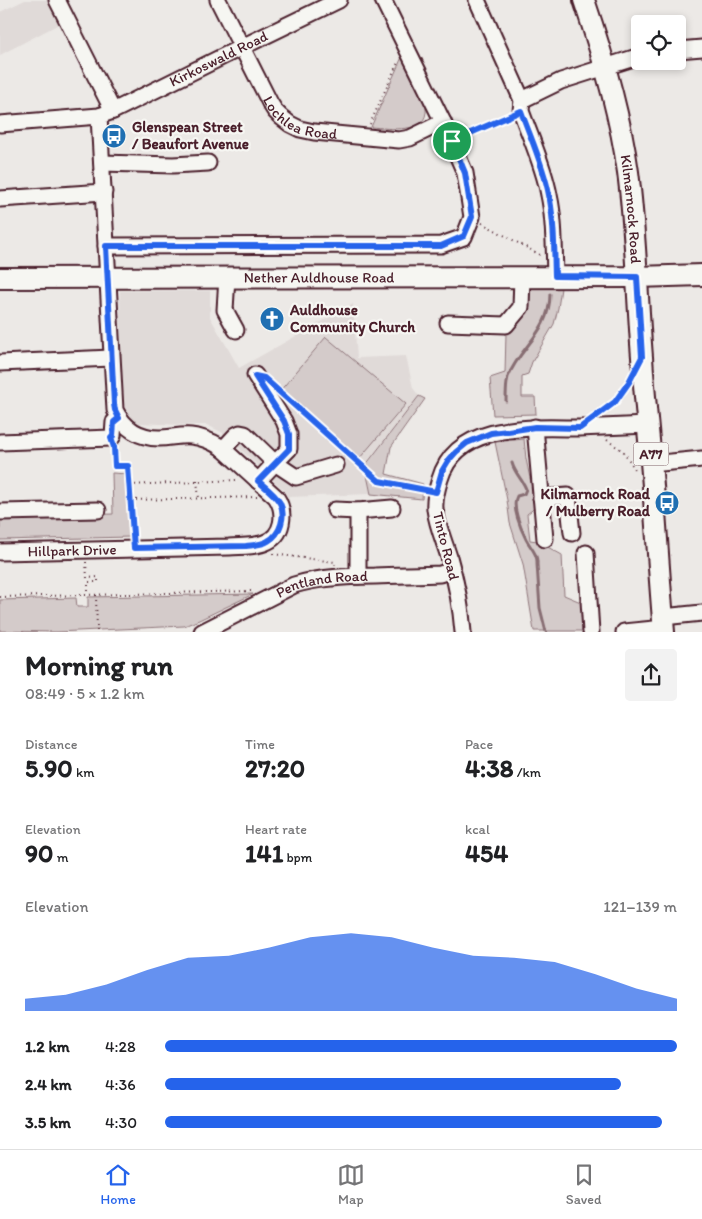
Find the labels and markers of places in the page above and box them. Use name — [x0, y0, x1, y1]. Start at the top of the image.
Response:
place label: Glenspean Street / Beaufort Avenue — [131, 118, 249, 153]
pin — [431, 120, 473, 162]
bus stop icon: Glenspean Street / Beaufort Avenue — [101, 123, 127, 149]
place label: Auldhouse Community Church — [289, 301, 416, 337]
church icon: Auldhouse Community Church — [259, 306, 285, 332]
place label: Kilmarnock Road / Mulberry Road — [541, 485, 651, 521]
bus stop icon: Kilmarnock Road / Mulberry Road — [654, 490, 680, 516]

